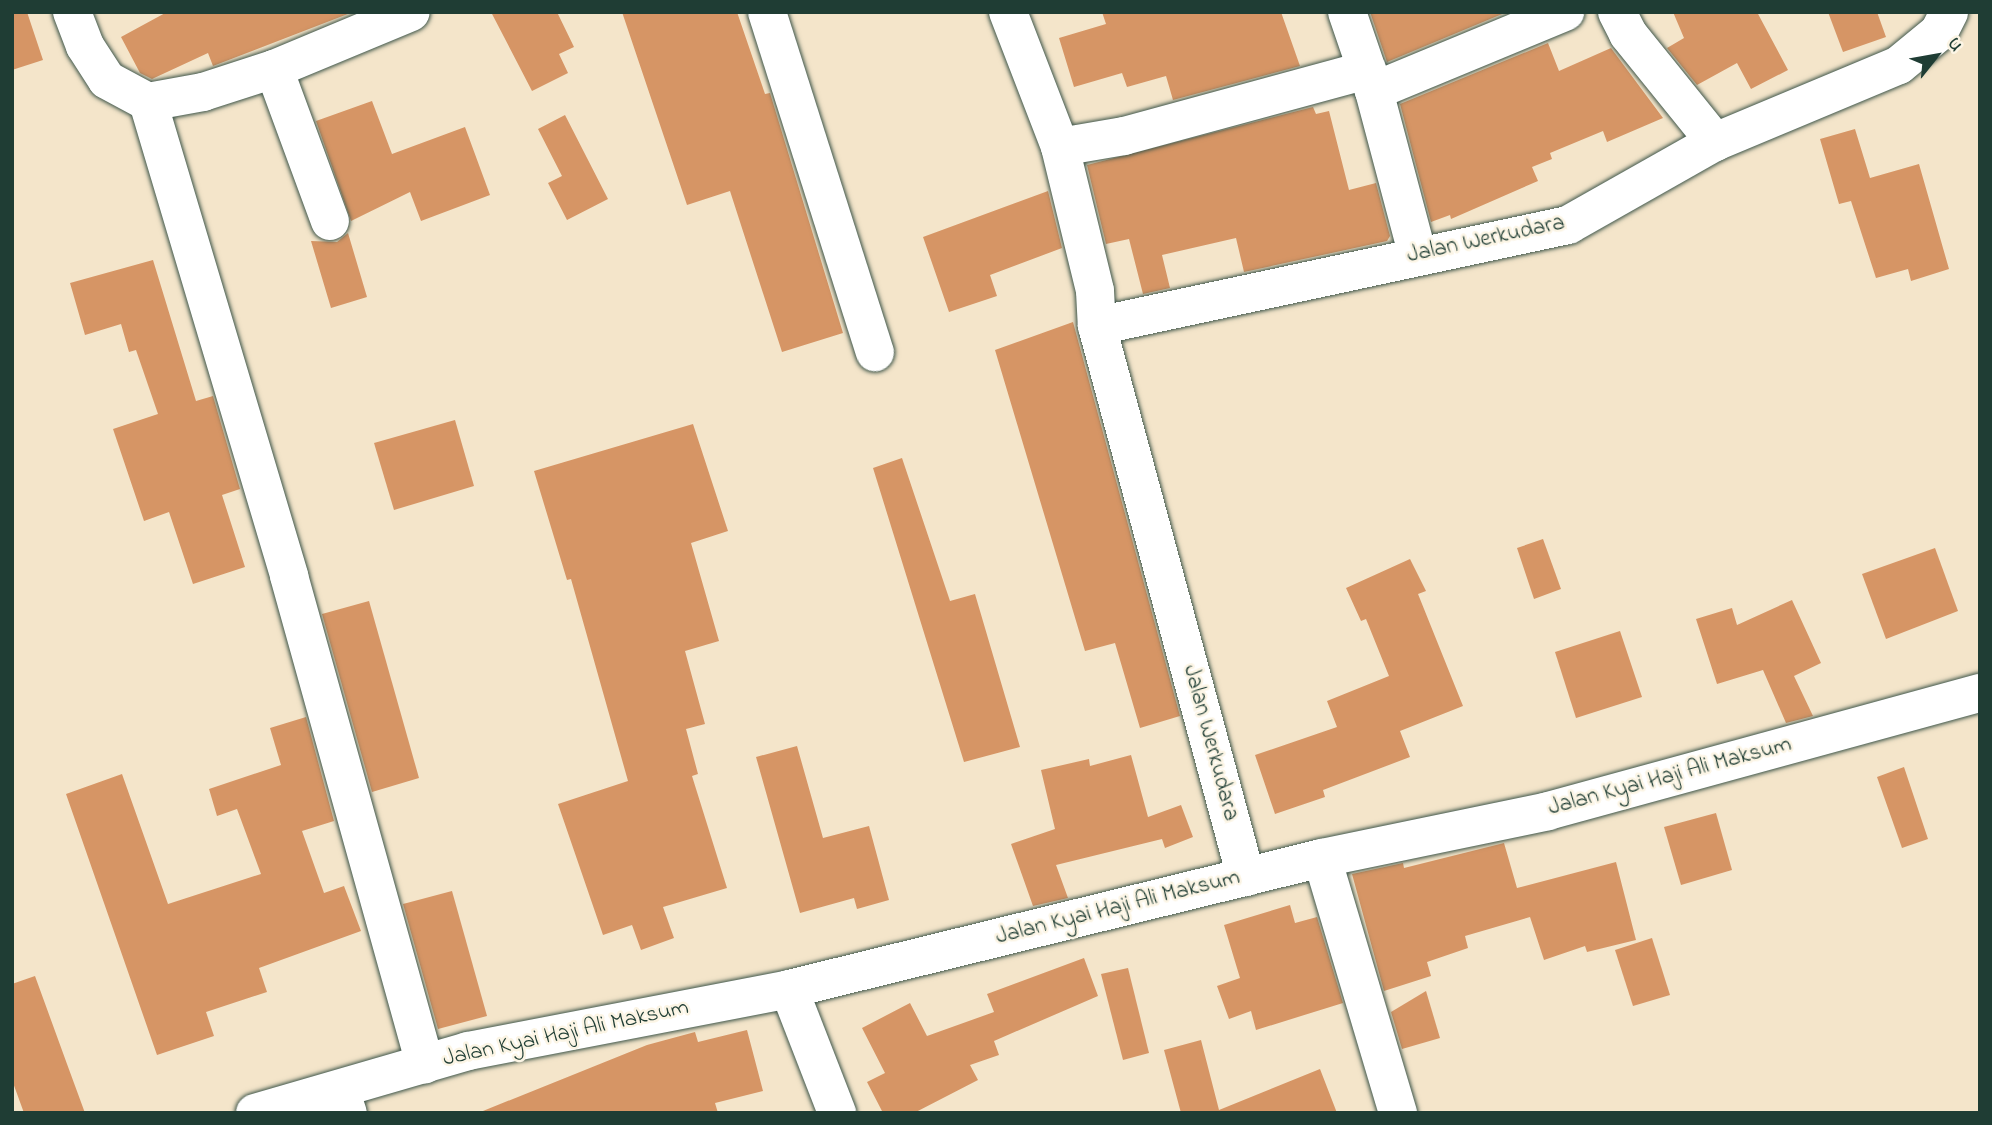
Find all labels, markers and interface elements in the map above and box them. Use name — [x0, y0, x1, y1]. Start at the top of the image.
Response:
north arrow — [1901, 21, 1971, 91]
text: U — [1940, 33, 1969, 57]
street label: Jalan Werkudara — [1405, 210, 1567, 270]
street label: Jalan Werkudara — [1176, 662, 1244, 824]
street label: Jalan Kyai Haji Ali Maksum — [1545, 731, 1795, 823]
street label: Jalan Kyai Haji Ali Maksum — [993, 864, 1243, 952]
street label: Jalan Kyai Haji Ali Maksum — [441, 994, 691, 1074]

